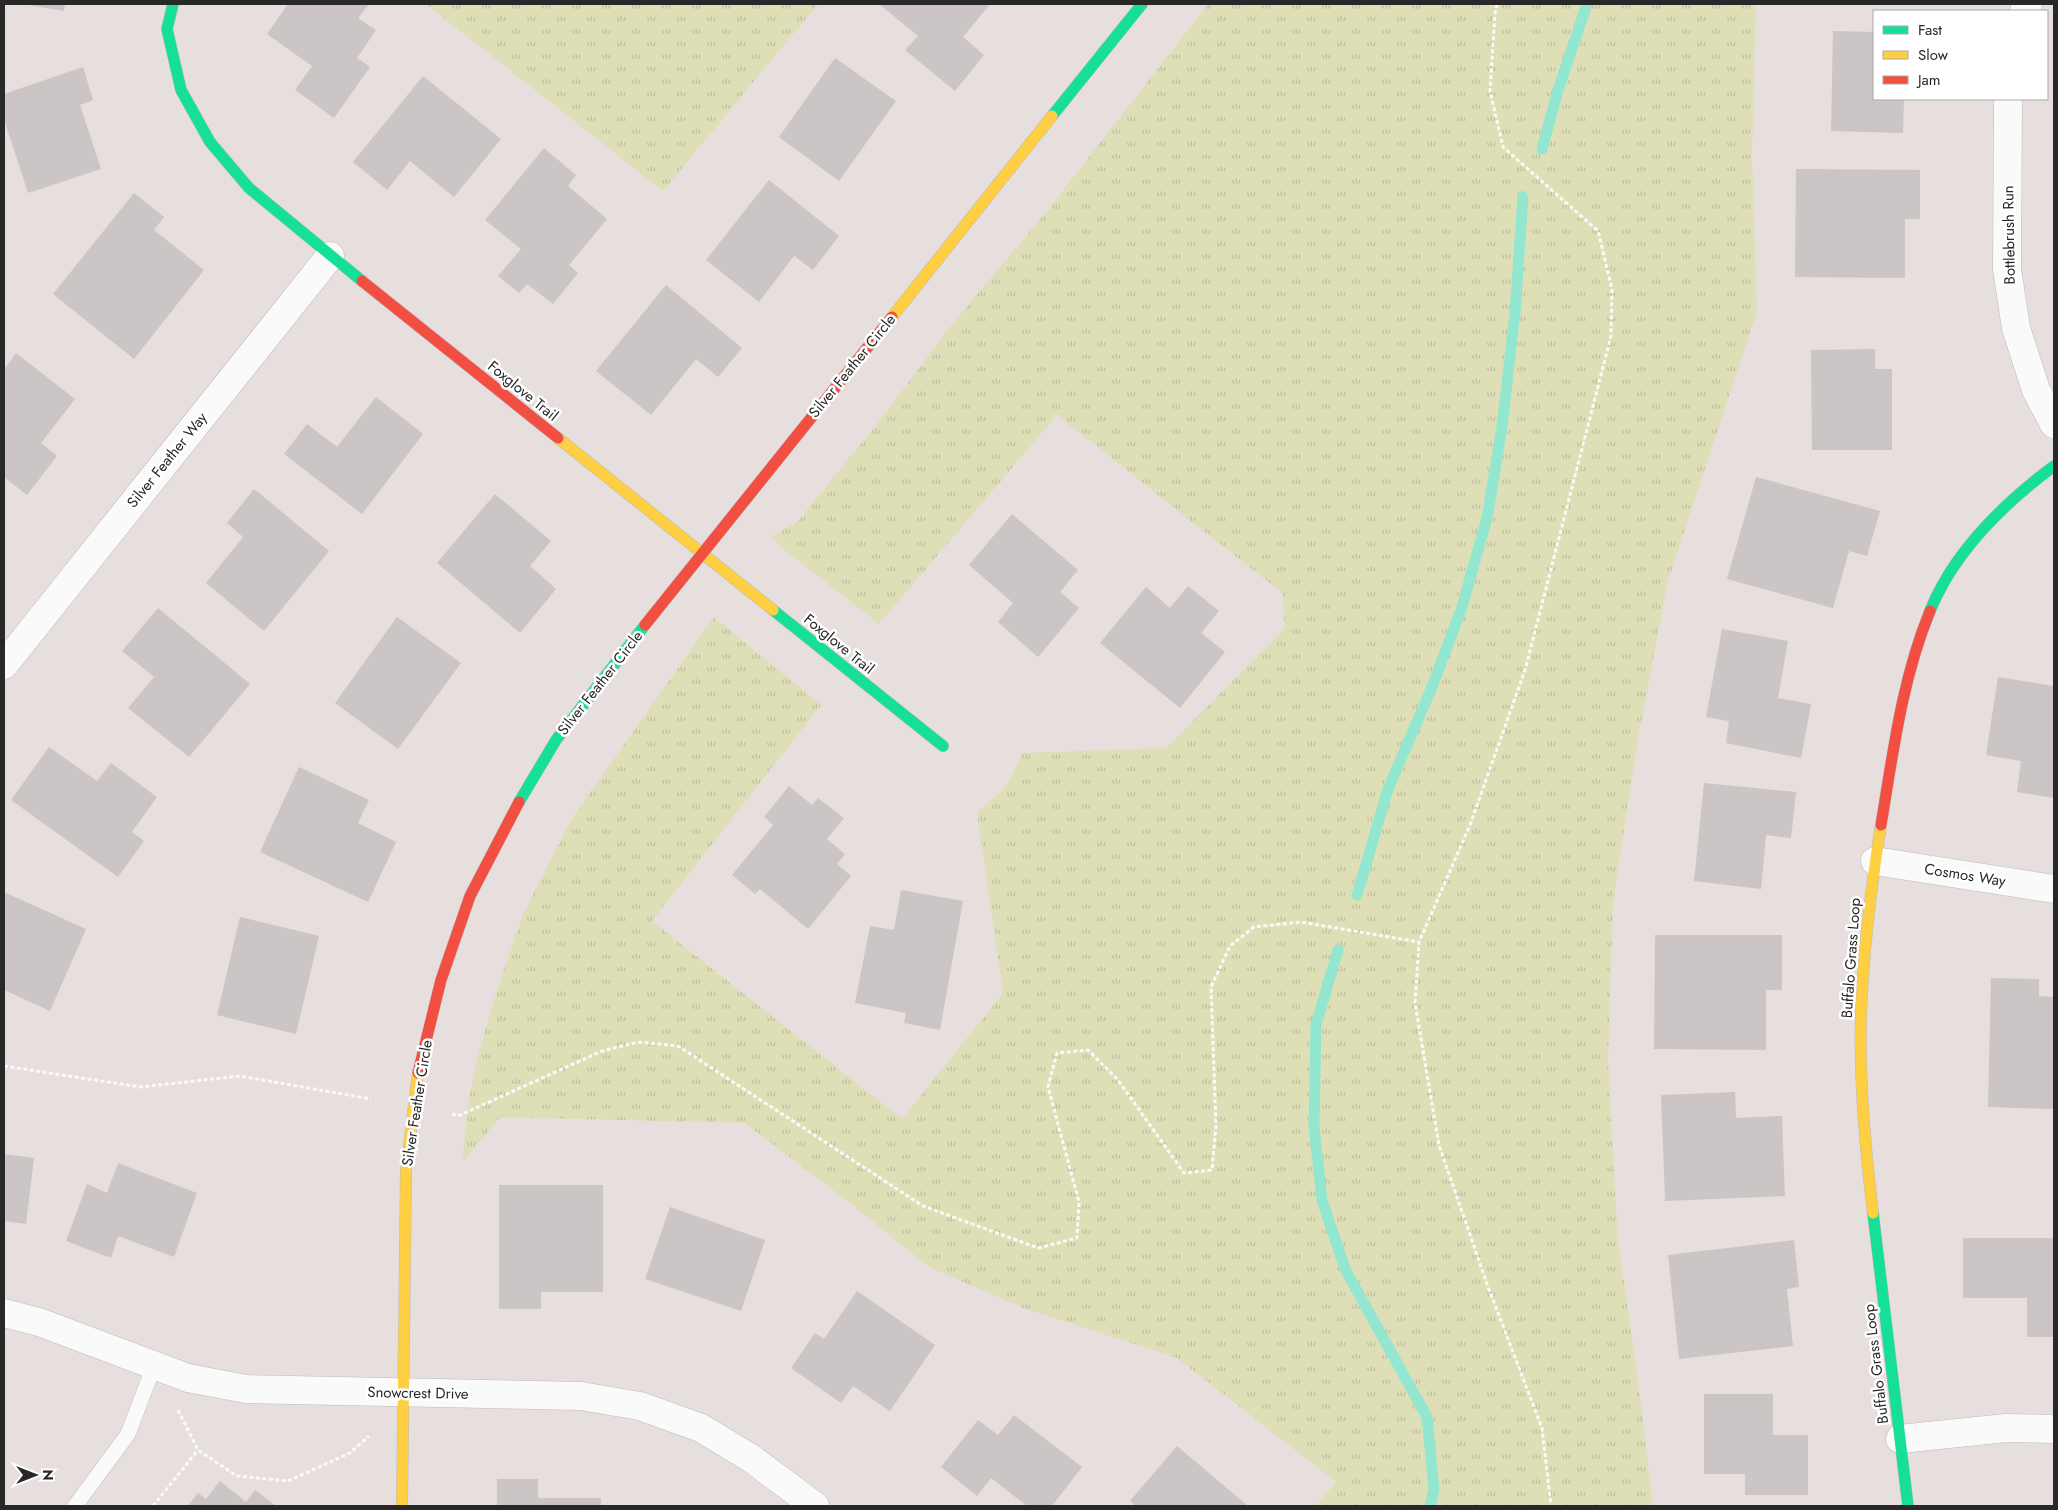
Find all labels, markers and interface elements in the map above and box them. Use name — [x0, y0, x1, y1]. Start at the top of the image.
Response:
legend — [1873, 10, 2048, 100]
text: Fast — [1918, 19, 1942, 41]
text: Slow — [1918, 44, 1949, 66]
text: Jam — [1916, 69, 1941, 91]
street label: Bottlebrush Run — [1997, 185, 2021, 285]
street label: Silver Feather Circle — [803, 309, 901, 423]
street label: Foxglove Trail — [483, 356, 563, 426]
street label: Silver Feather Way — [122, 407, 213, 512]
street label: Foxglove Trail — [799, 609, 879, 679]
street label: Silver Feather Circle — [552, 626, 648, 740]
street label: Cosmos Way — [1923, 858, 2008, 892]
street label: Buffalo Grass Loop — [1836, 897, 1866, 1019]
street label: Silver Feather Circle — [396, 1038, 438, 1168]
street label: Buffalo Grass Loop — [1858, 1302, 1894, 1425]
street label: Snowcrest Drive — [367, 1381, 469, 1405]
north arrow — [10, 1450, 60, 1500]
text: N — [38, 1469, 58, 1481]

